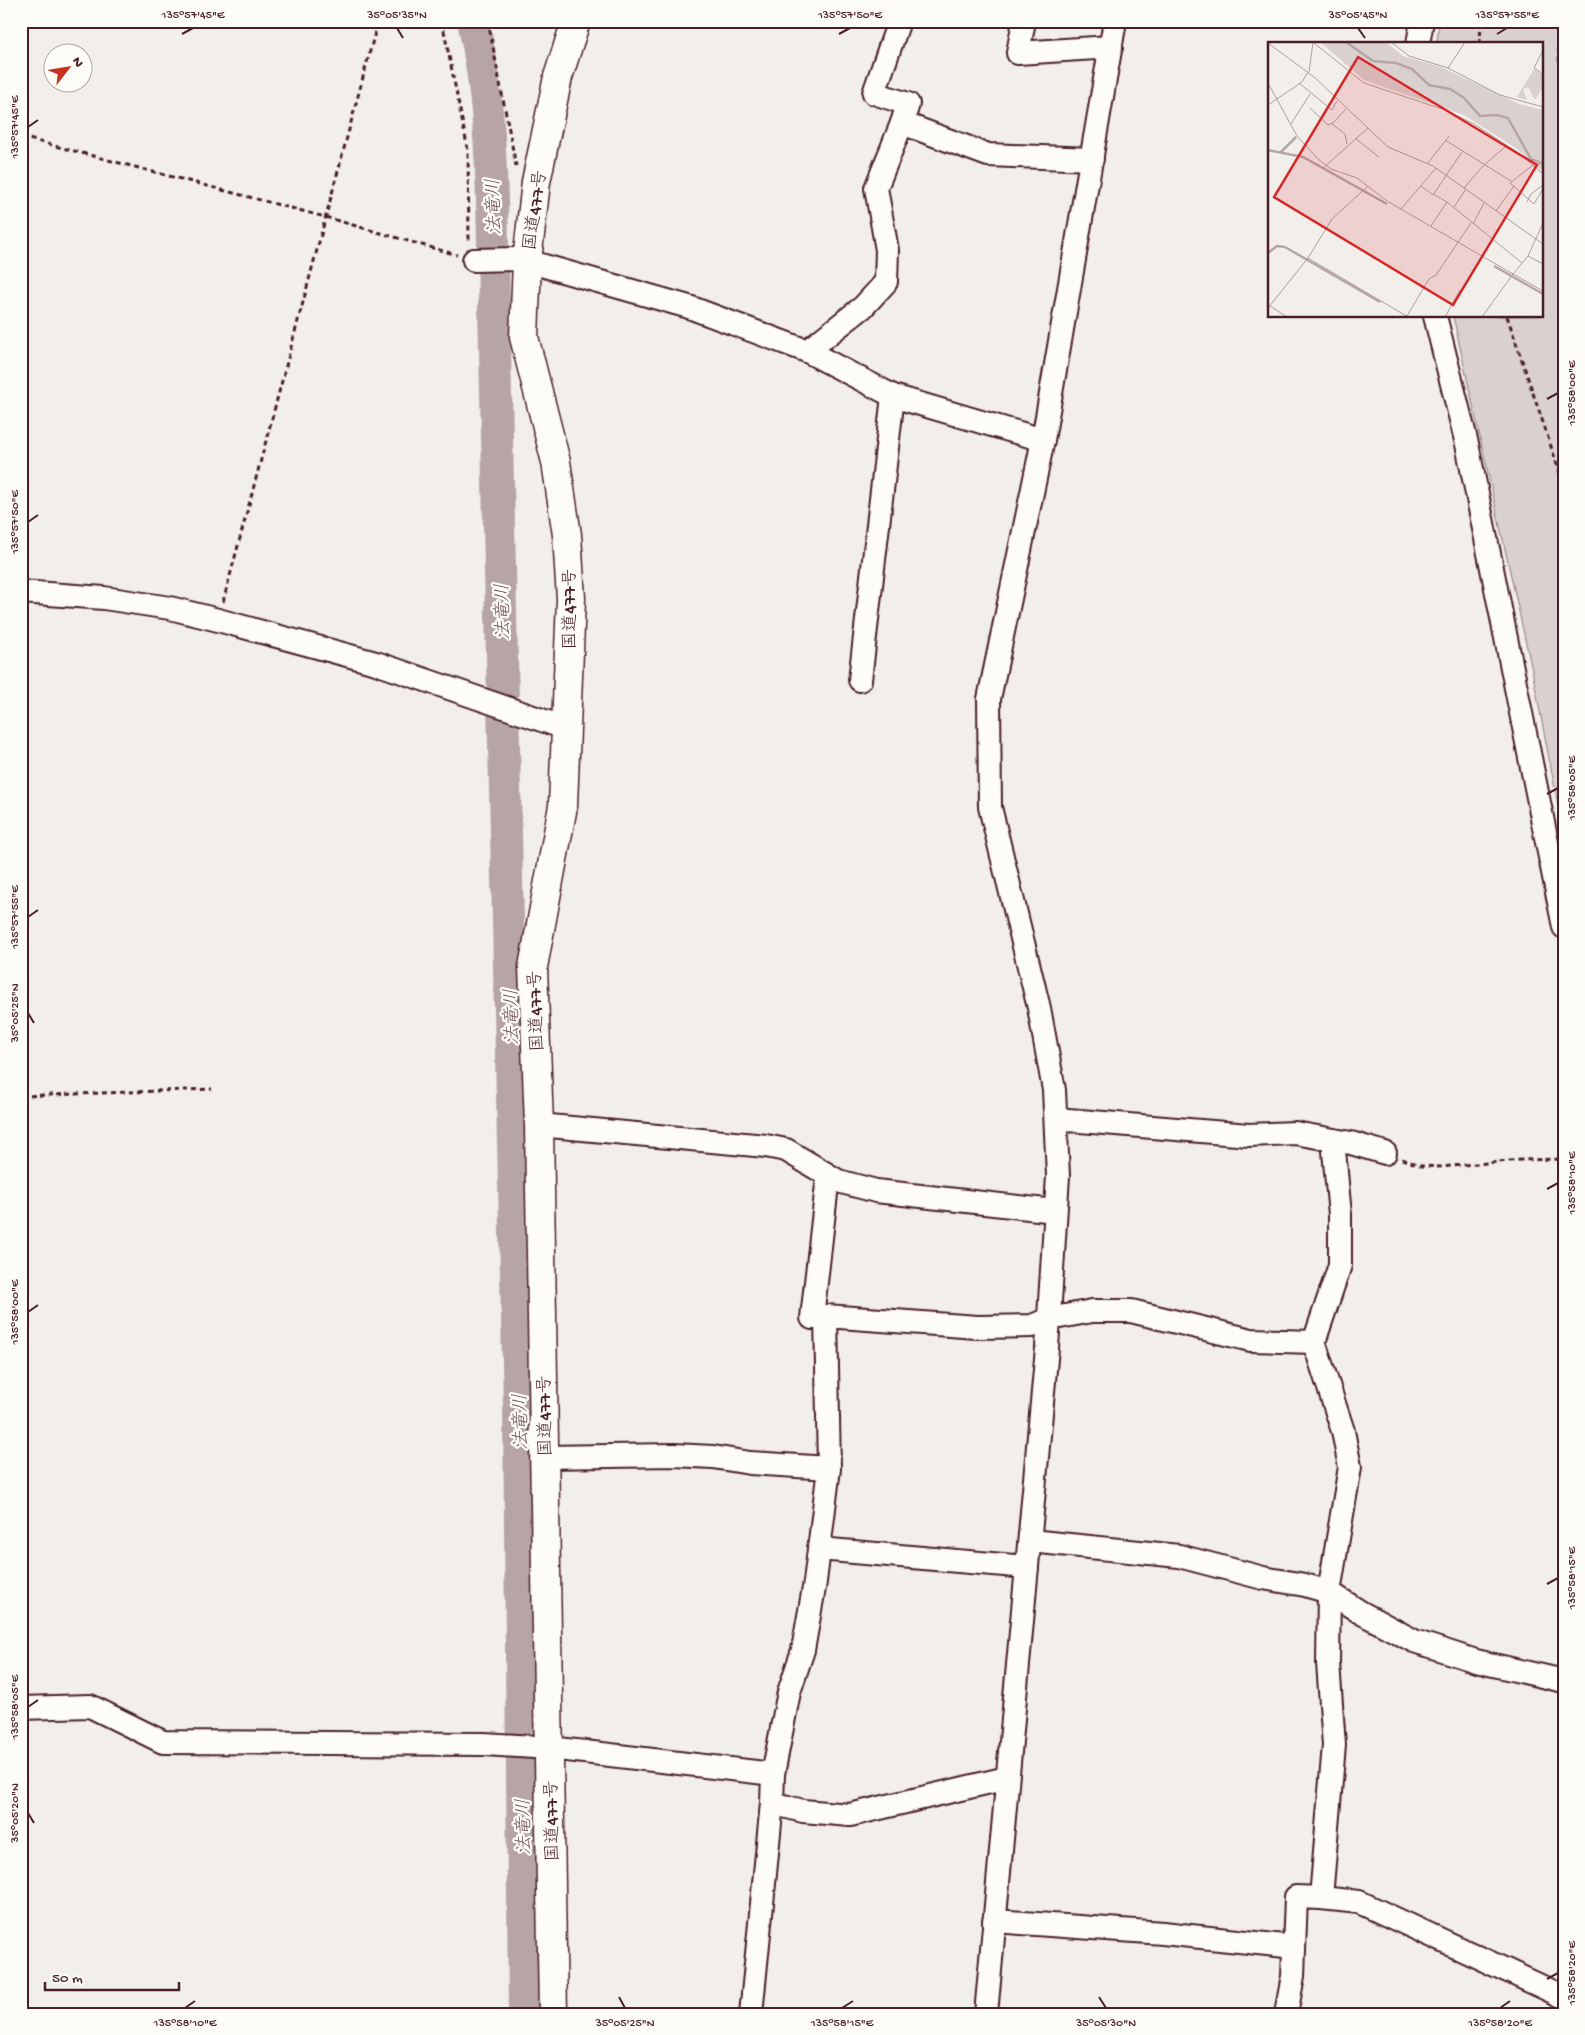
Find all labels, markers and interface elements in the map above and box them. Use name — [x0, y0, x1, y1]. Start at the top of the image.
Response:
text: 135°57'45"E — [161, 9, 225, 23]
text: 35°05'35"N — [366, 9, 427, 23]
text: 135°57'50"E — [817, 9, 883, 23]
text: 35°05'45"N — [1328, 9, 1388, 23]
text: 135°57'55"E — [1474, 9, 1539, 23]
north arrow — [42, 42, 92, 92]
inset map — [1268, 42, 1542, 318]
text: N — [67, 54, 87, 71]
text: 135°57'45"E — [9, 95, 23, 159]
street label: 国道477号 — [519, 169, 553, 252]
water label: 法竜川 — [482, 178, 508, 236]
text: 135°58'00"E — [1566, 360, 1580, 426]
text: 135°57'50"E — [9, 489, 23, 555]
street label: 国道477号 — [560, 568, 582, 650]
water label: 法竜川 — [492, 583, 516, 641]
text: 135°58'05"E — [1566, 755, 1580, 821]
text: 135°57'55"E — [9, 885, 23, 950]
street label: 国道477号 — [525, 970, 549, 1052]
text: 35°05'25"N — [9, 983, 23, 1044]
water label: 法竜川 — [501, 988, 525, 1046]
text: 135°58'10"E — [1566, 1151, 1580, 1215]
text: 135°58'00"E — [9, 1279, 23, 1345]
street label: 国道477号 — [534, 1375, 558, 1457]
water label: 法竜川 — [510, 1393, 534, 1451]
text: 135°58'15"E — [1566, 1546, 1580, 1610]
text: 135°58'05"E — [9, 1674, 23, 1740]
street label: 国道477号 — [541, 1780, 565, 1862]
text: 35°05'20"N — [9, 1783, 23, 1844]
water label: 法竜川 — [513, 1798, 537, 1856]
text: 135°58'20"E — [1566, 1941, 1580, 2006]
scale bar — [45, 1960, 179, 1992]
text: 50 m — [52, 1970, 83, 1988]
text: 135°58'10"E — [153, 2017, 217, 2031]
text: 35°05'25"N — [594, 2017, 655, 2031]
text: 135°58'15"E — [810, 2017, 874, 2031]
text: 35°05'30"N — [1075, 2017, 1136, 2031]
text: 135°58'20"E — [1467, 2017, 1532, 2031]

